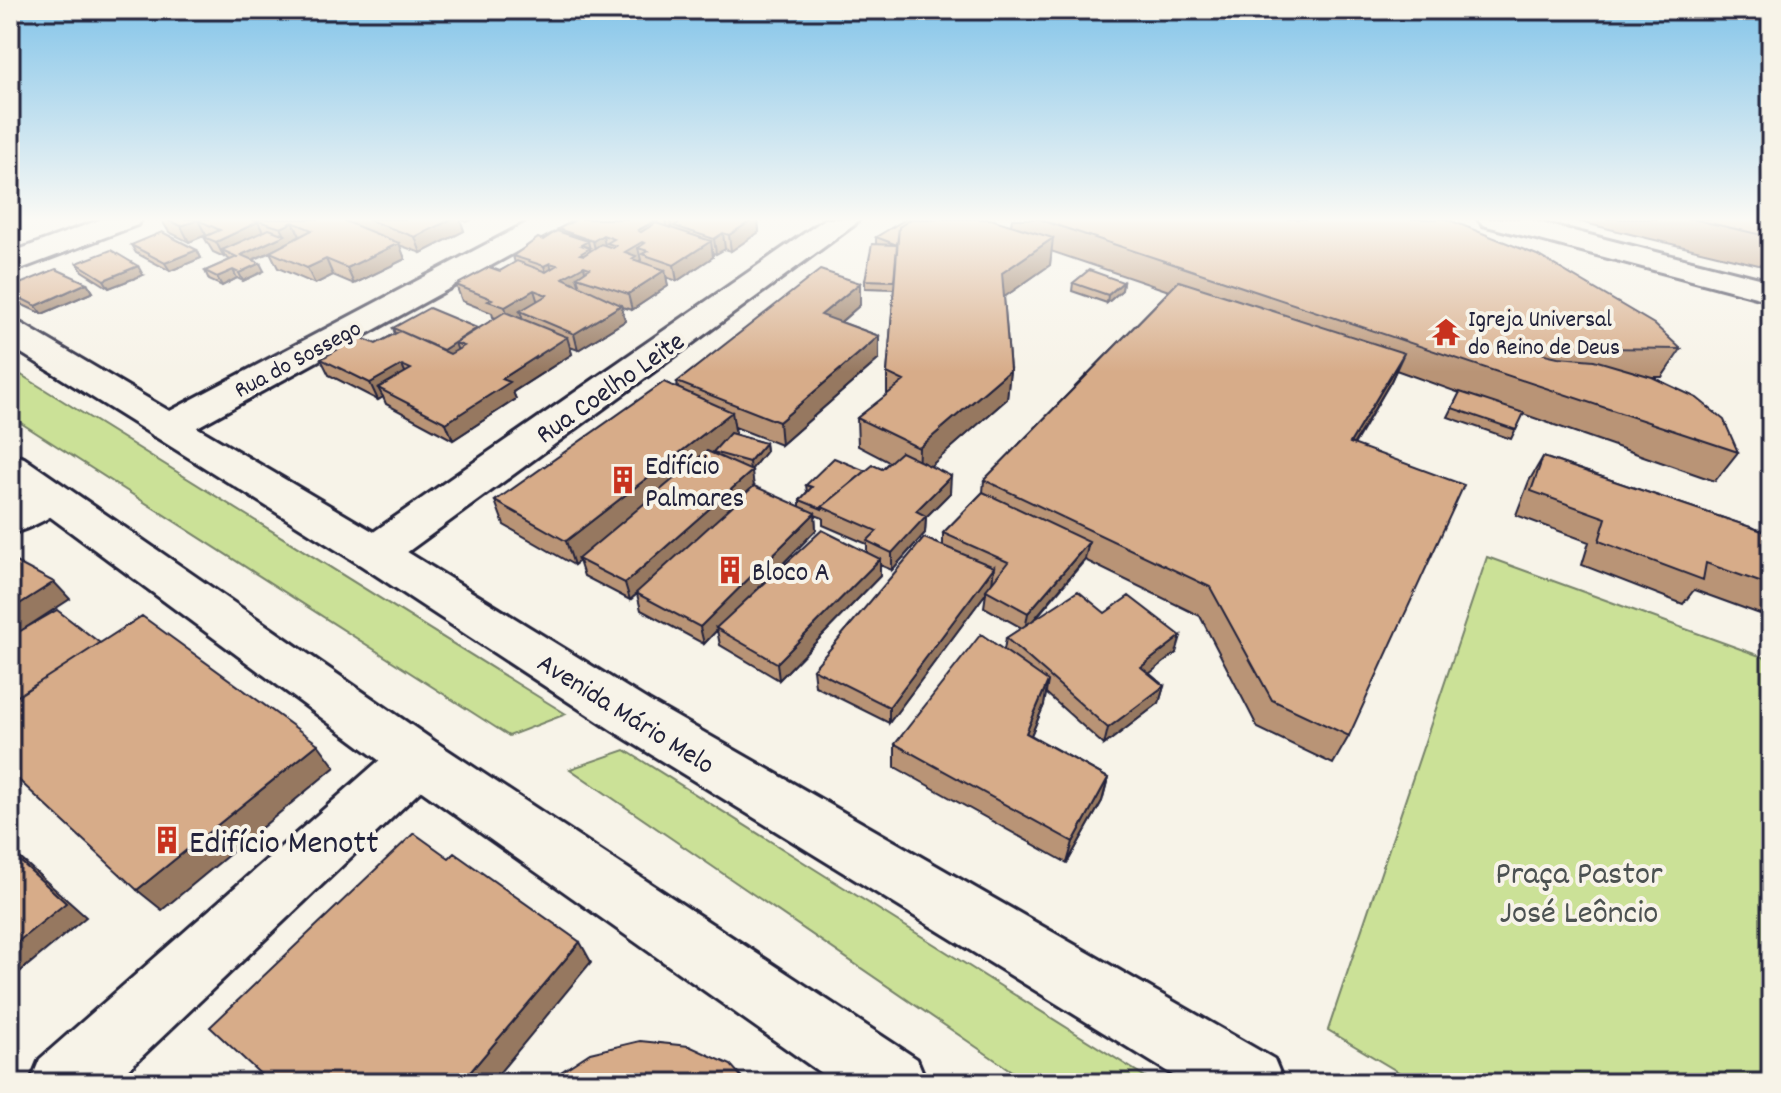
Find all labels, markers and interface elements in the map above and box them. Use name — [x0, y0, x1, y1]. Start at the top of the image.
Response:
place label: Igreja Universal do Reino de Deus — [1468, 304, 1620, 366]
street label: Rua do Sossego — [229, 313, 368, 408]
temple icon: Igreja Universal do Reino de Deus — [1431, 317, 1461, 347]
street label: Rua Coelho Leite — [529, 324, 695, 456]
place label: Edifício Palmares — [645, 449, 744, 521]
building icon: Edifício Palmares — [608, 465, 638, 495]
building icon: Bloco A — [715, 555, 745, 585]
place label: Bloco A — [752, 555, 830, 595]
street label: Avenida Mário Melo — [528, 646, 721, 787]
place label: Edifício Menott — [189, 821, 378, 870]
building icon: Edifício Menott — [152, 825, 182, 855]
park label: Praça Pastor José Leôncio — [1495, 852, 1663, 940]

